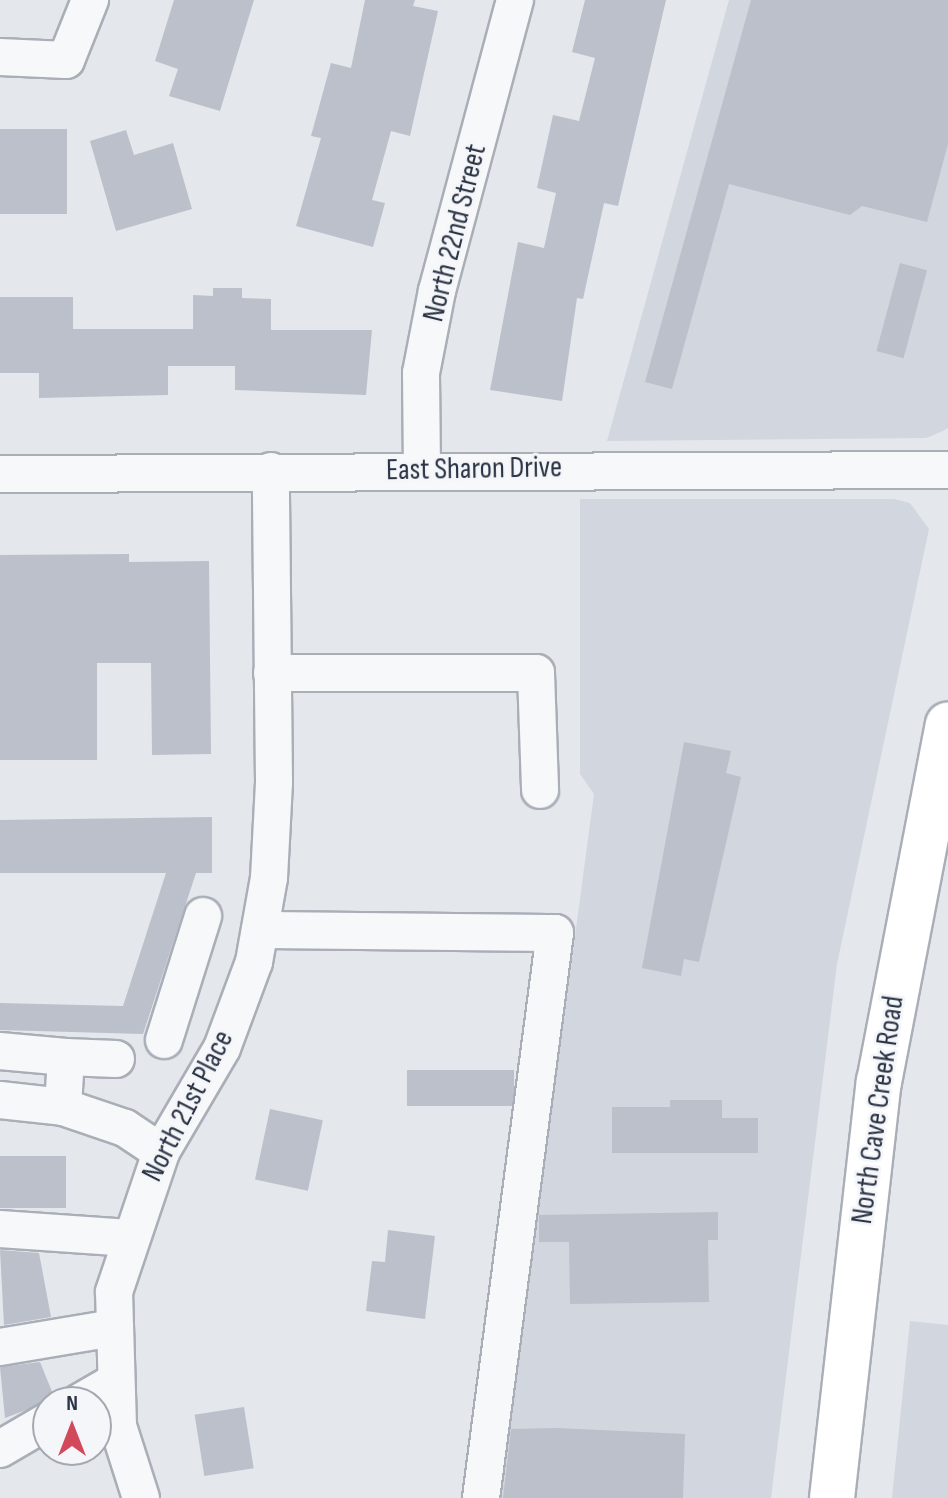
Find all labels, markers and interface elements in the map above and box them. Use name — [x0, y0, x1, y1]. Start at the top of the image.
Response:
street label: North 22nd Street — [416, 141, 494, 325]
street label: East Sharon Drive — [386, 449, 562, 489]
street label: North Cave Creek Road — [844, 994, 912, 1226]
street label: North 21st Place — [135, 1024, 241, 1188]
north arrow — [32, 1386, 112, 1466]
text: N — [66, 1390, 78, 1417]

